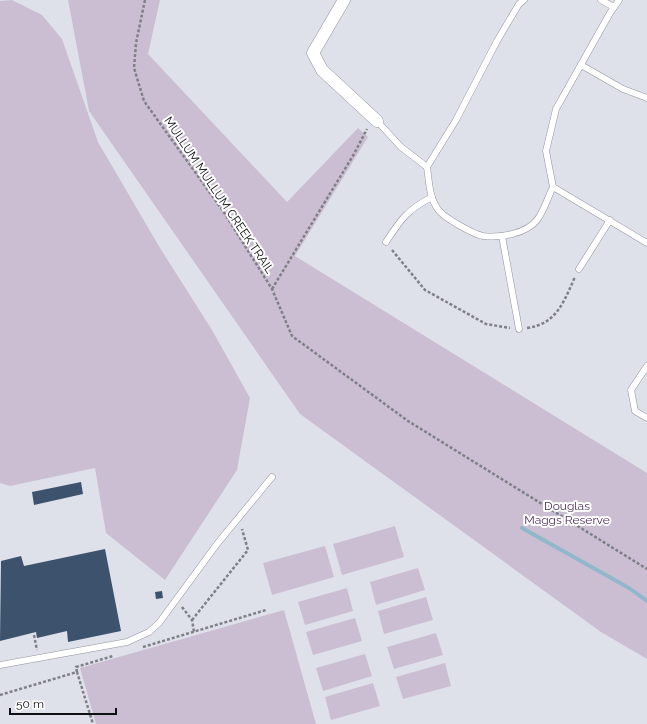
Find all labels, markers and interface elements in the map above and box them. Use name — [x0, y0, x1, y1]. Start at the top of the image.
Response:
street label: MULLUM MULLUM CREEK TRAIL — [161, 114, 277, 276]
park label: Douglas Maggs Reserve — [524, 499, 610, 527]
scale bar — [10, 690, 116, 716]
text: 50 m — [16, 697, 44, 711]

